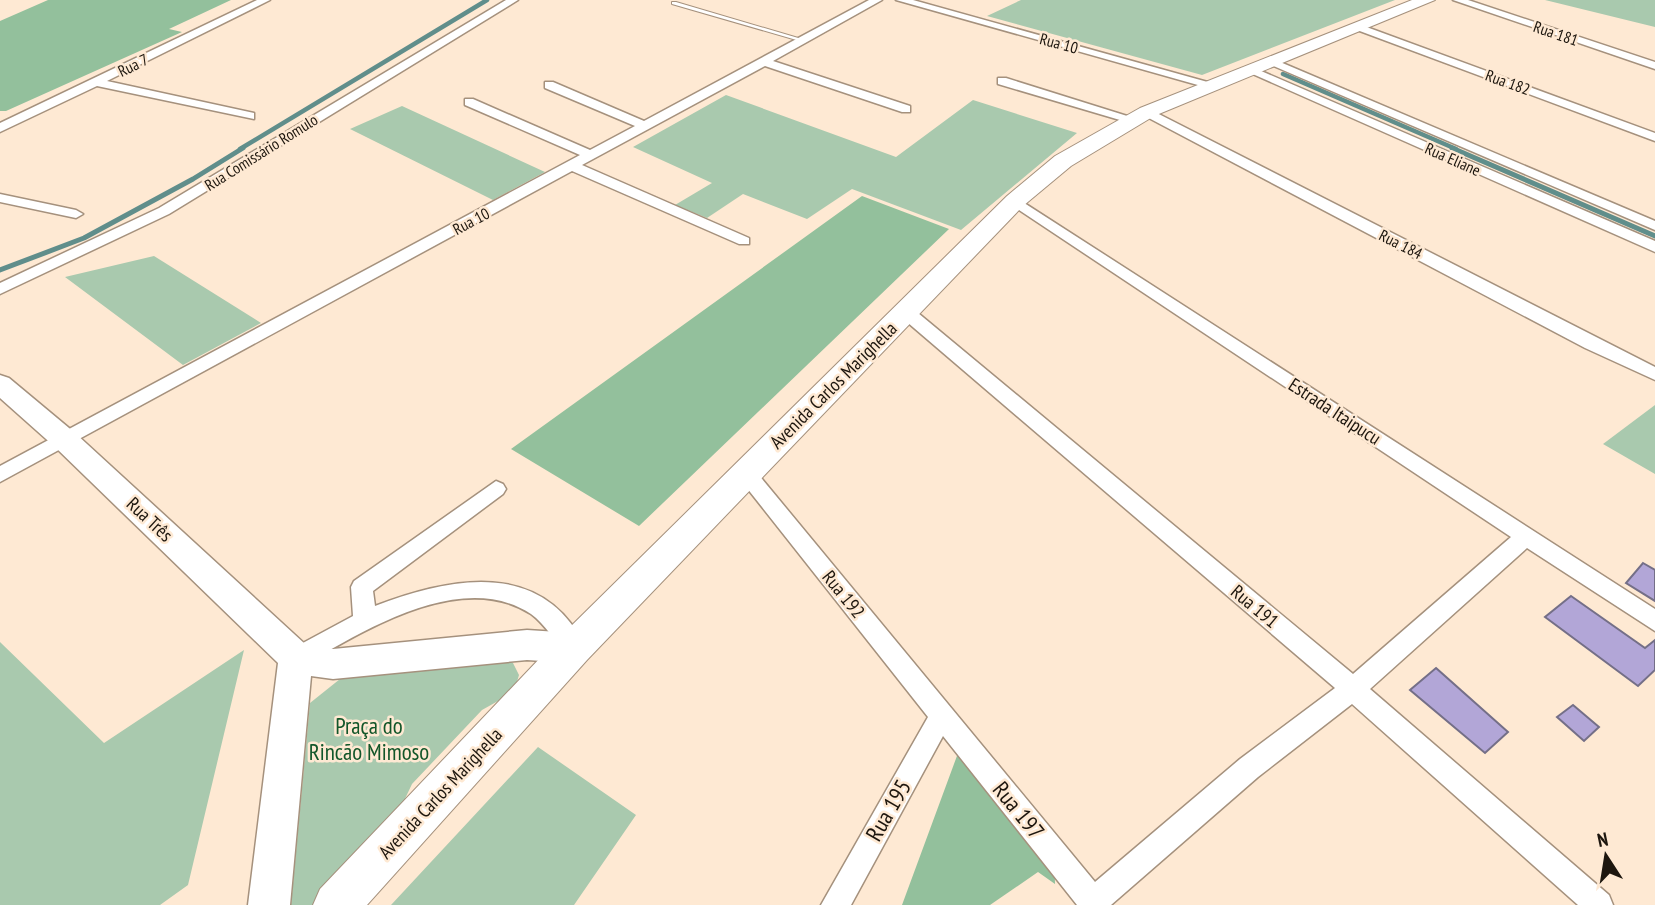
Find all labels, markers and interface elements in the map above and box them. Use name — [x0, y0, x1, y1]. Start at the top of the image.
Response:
street label: Rua 181 — [1531, 16, 1581, 50]
street label: Rua 10 — [1038, 28, 1080, 58]
street label: Rua 7 — [114, 49, 152, 81]
street label: Rua 182 — [1483, 65, 1533, 99]
street label: Rua Comissário Romulo — [201, 109, 321, 195]
street label: Rua Eliane — [1422, 138, 1484, 180]
street label: Rua 10 — [449, 203, 493, 239]
street label: Rua 184 — [1376, 225, 1426, 263]
street label: Avenida Carlos Marighella — [764, 316, 902, 454]
street label: Estrada Itaipucu — [1284, 372, 1386, 450]
street label: Rua Três — [122, 492, 178, 546]
street label: Rua 192 — [817, 565, 871, 623]
street label: Rua 191 — [1226, 579, 1284, 633]
park label: Praça do Rincão Mimoso — [309, 711, 429, 766]
street label: Avenida Carlos Marighella — [373, 723, 507, 863]
street label: Rua 195 — [859, 774, 917, 846]
street label: Rua 197 — [987, 775, 1051, 845]
north arrow — [1571, 821, 1641, 891]
text: N — [1595, 827, 1610, 852]

